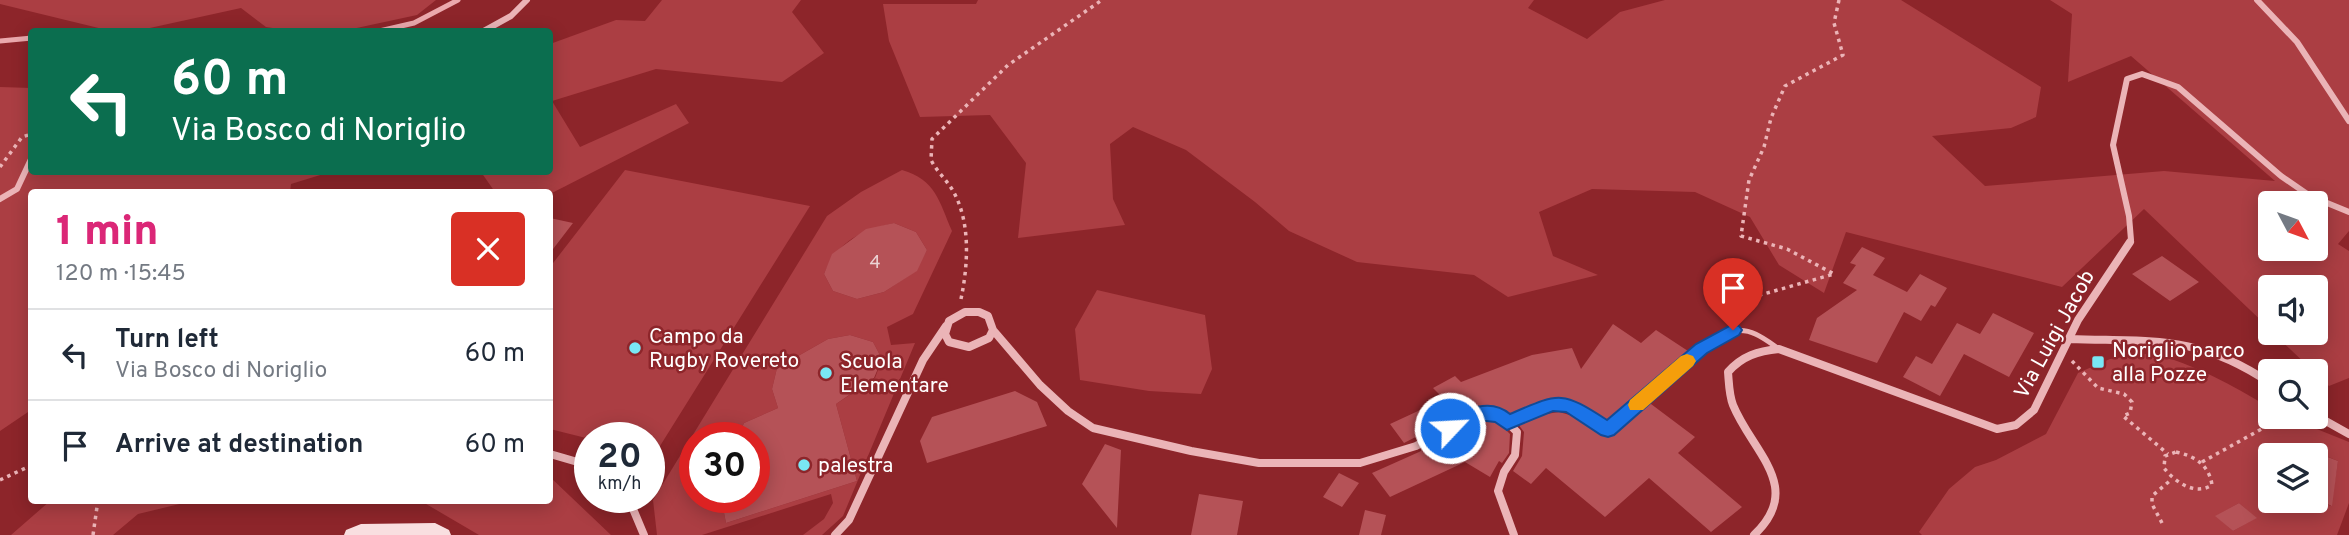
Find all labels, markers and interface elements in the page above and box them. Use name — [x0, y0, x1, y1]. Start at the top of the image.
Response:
text: 60 m — [171, 51, 289, 113]
icon: left — [56, 56, 147, 147]
text: Via Bosco di Noriglio — [171, 112, 466, 152]
north arrow — [2258, 191, 2328, 261]
map controls — [2258, 191, 2328, 513]
text: 1 min — [56, 207, 159, 260]
button: close — [451, 212, 525, 286]
house number: 4 — [869, 252, 881, 275]
pin — [1703, 258, 1763, 330]
text: 120 m · 15:45 — [56, 260, 186, 289]
street label: Via Luigi Jacob — [2009, 266, 2102, 404]
icon: arrive — [1714, 269, 1752, 307]
button: sound — [2258, 275, 2328, 345]
text: Turn left — [115, 324, 219, 357]
place label: Campo da Rugby Rovereto — [649, 324, 799, 375]
icon: left — [56, 336, 94, 374]
text: 60 m — [465, 338, 525, 371]
place label: Noriglio parco alla Pozze — [2112, 338, 2245, 389]
marker: Campo da Rugby Rovereto — [627, 340, 643, 356]
place label: Scuola Elementare — [840, 349, 949, 400]
marker: Noriglio parco alla Pozze — [2090, 354, 2106, 370]
text: Via Bosco di Noriglio — [115, 357, 327, 386]
button: search — [2258, 359, 2328, 429]
marker: Scuola Elementare — [818, 365, 834, 381]
position arrow — [1413, 391, 1487, 465]
speed limit sign: 30 — [679, 422, 770, 513]
icon: arrive — [56, 427, 94, 465]
text: Arrive at destination — [115, 429, 363, 462]
text: 60 m — [465, 429, 525, 462]
text: 20 — [597, 436, 642, 480]
button: layers — [2258, 443, 2328, 513]
place label: palestra — [818, 453, 893, 480]
marker: palestra — [796, 457, 812, 473]
text: km/h — [598, 473, 641, 496]

